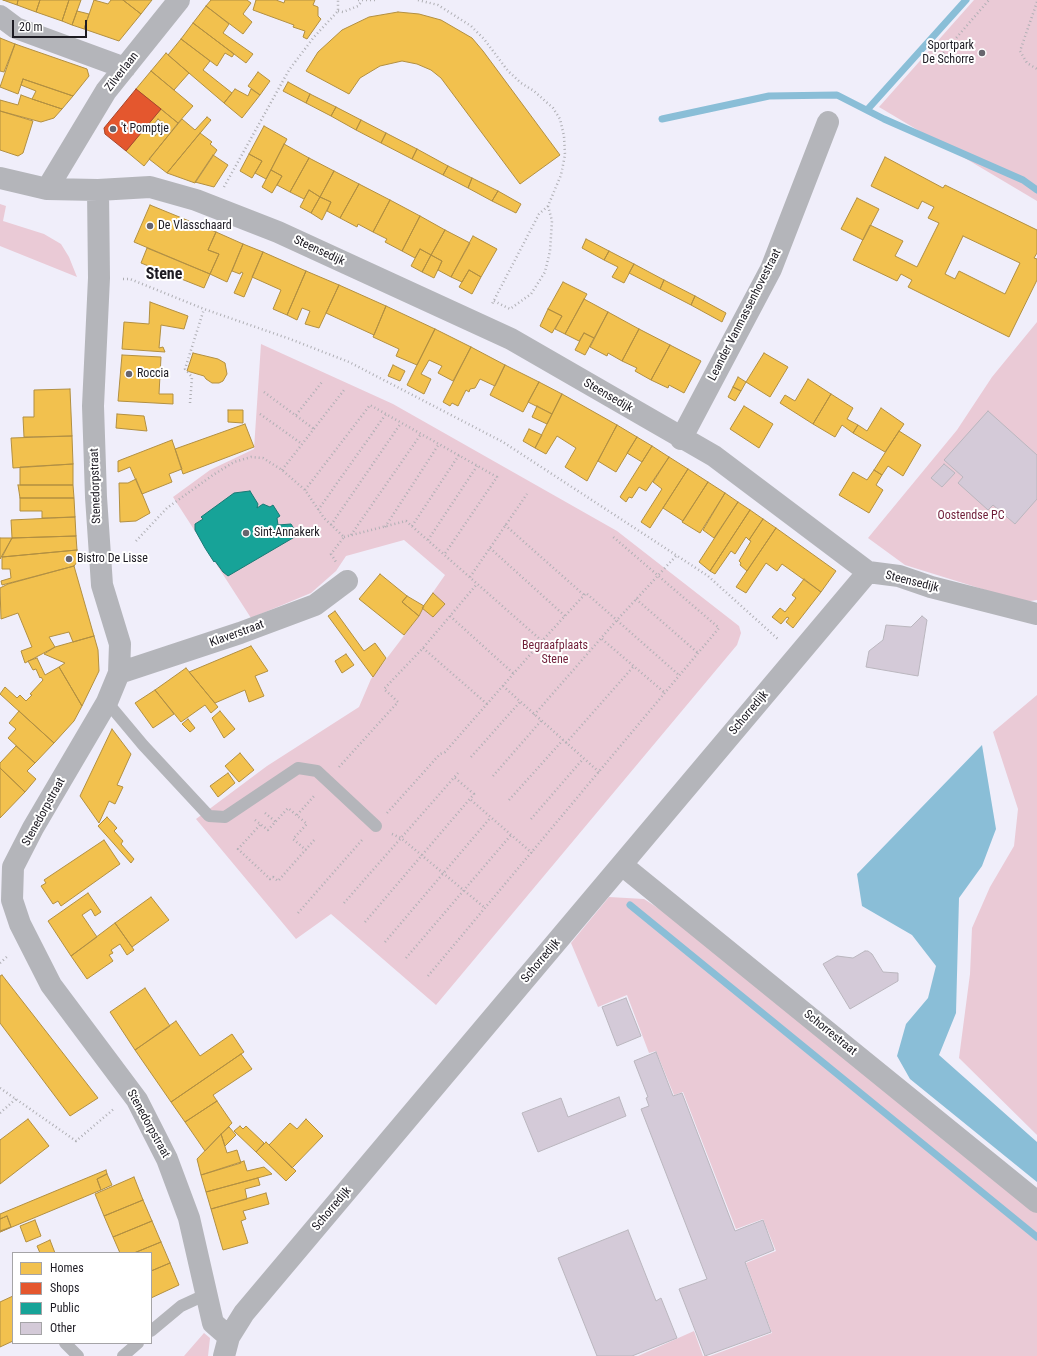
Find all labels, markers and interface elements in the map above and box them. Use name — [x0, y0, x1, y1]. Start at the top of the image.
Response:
scale bar — [14, 12, 89, 38]
text: 20 m — [19, 20, 43, 34]
place label: Sportpark De Schorre — [922, 39, 974, 67]
marker: Sportpark De Schorre — [977, 48, 987, 58]
street label: Zilverlaan — [102, 49, 142, 95]
place label: 't Pomptje — [121, 122, 169, 136]
marker: 't Pomptje — [108, 124, 118, 134]
place label: De Vlasschaard — [158, 219, 232, 233]
marker: De Vlasschaard — [145, 221, 155, 231]
street label: Steensedijk — [291, 233, 347, 269]
street label: Leander Vanmassenhovestraat — [705, 247, 785, 383]
district label: Stene — [146, 265, 182, 285]
place label: Roccia — [137, 367, 169, 381]
marker: Roccia — [124, 369, 134, 379]
street label: Steensedijk — [581, 376, 635, 416]
street label: Stenedorpstraat — [87, 448, 105, 524]
park label: Oostendse PC — [938, 509, 1004, 523]
place label: Sint-Annakerk — [254, 526, 320, 540]
marker: Sint-Annakerk — [241, 528, 251, 538]
place label: Bistro De Lisse — [77, 552, 148, 566]
marker: Bistro De Lisse — [64, 554, 74, 564]
street label: Steensedijk — [884, 568, 940, 596]
street label: Klaverstraat — [208, 618, 266, 650]
park label: Begraafplaats Stene — [522, 639, 588, 667]
street label: Schorredijk — [726, 688, 772, 738]
street label: Stenedorpstraat — [19, 775, 69, 849]
street label: Schorredijk — [518, 936, 564, 986]
street label: Schorrestraat — [801, 1007, 859, 1059]
street label: Stenedorpstraat — [123, 1087, 173, 1161]
street label: Schorredijk — [309, 1184, 355, 1234]
legend — [12, 1252, 152, 1344]
text: Homes — [50, 1261, 84, 1275]
text: Shops — [50, 1281, 79, 1295]
text: Public — [50, 1301, 79, 1315]
text: Other — [50, 1321, 76, 1335]

